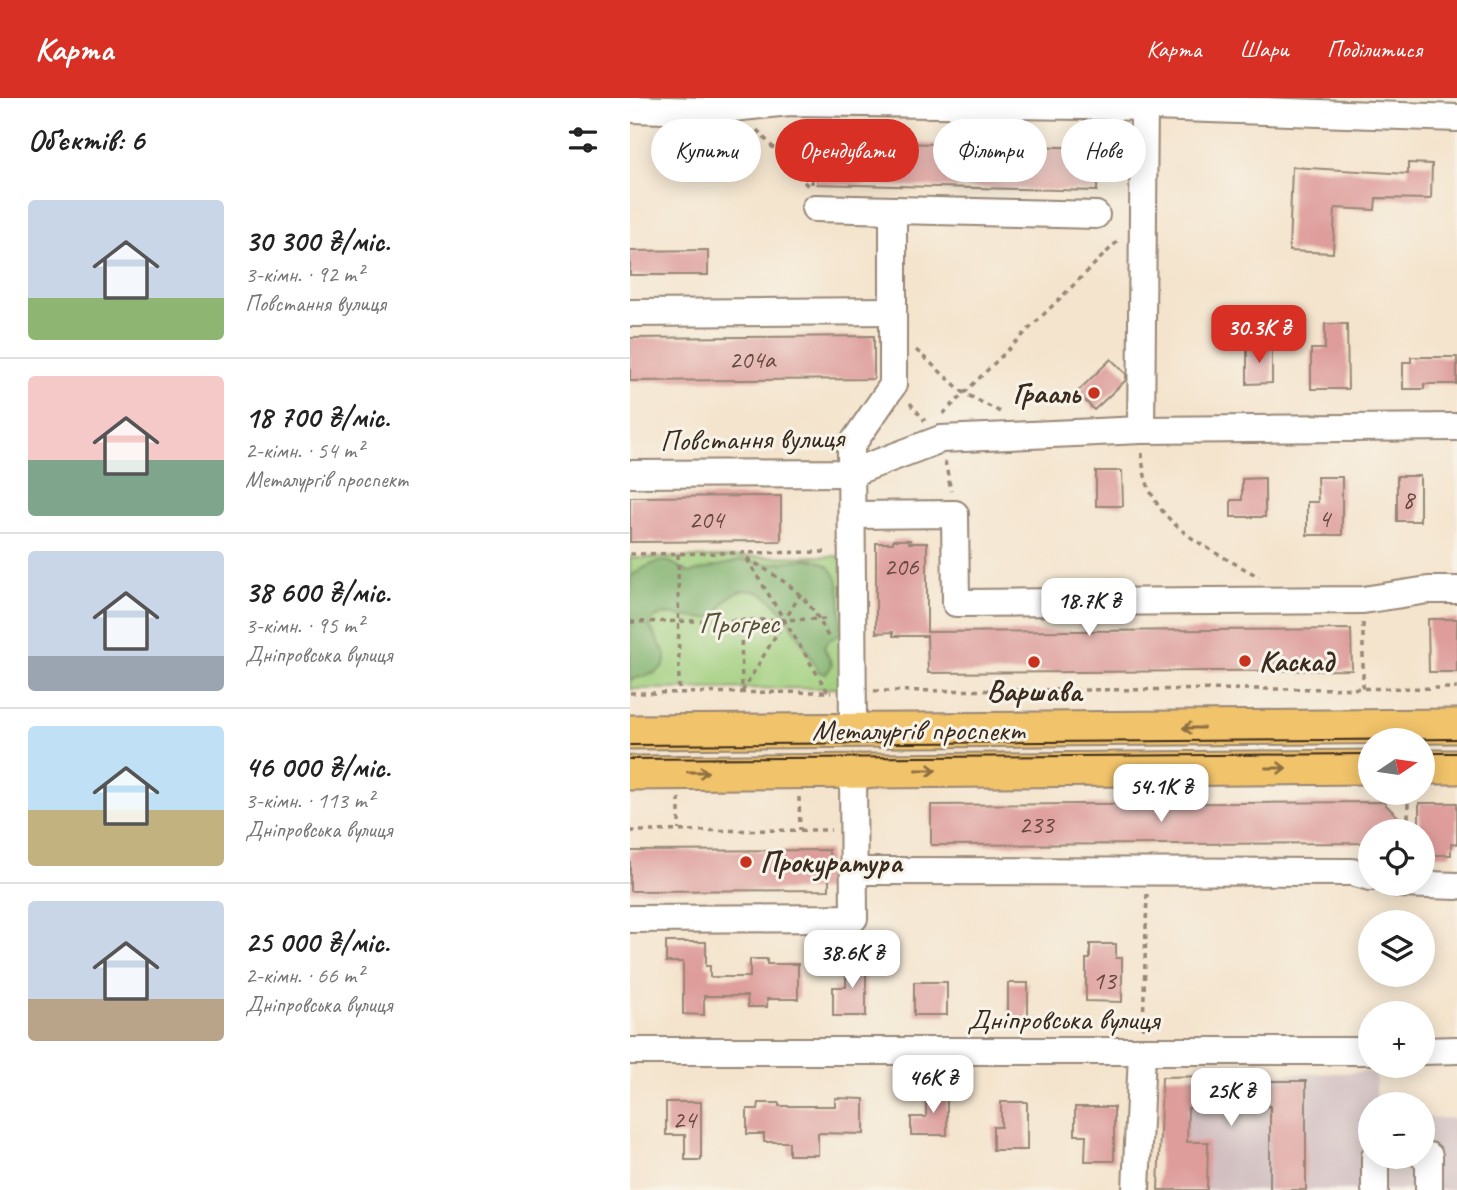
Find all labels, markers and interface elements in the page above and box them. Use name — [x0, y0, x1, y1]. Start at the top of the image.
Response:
text: Карта — [35, 28, 114, 70]
text: Карта — [1146, 34, 1201, 64]
text: Шари — [1239, 34, 1289, 64]
text: Поділитися — [1327, 34, 1422, 64]
chip: Купити — [651, 119, 761, 182]
chip: Орендувати — [775, 119, 919, 182]
chip: Фільтри — [933, 119, 1047, 182]
chip: Нове — [1061, 119, 1146, 182]
text: Об’єктів: 6 — [28, 121, 144, 159]
icon: filters — [564, 121, 602, 159]
text: 30 300 ₴/міс. — [245, 222, 390, 260]
icon: home — [84, 228, 168, 312]
text: 3-кімн. · 92 m² — [245, 260, 363, 289]
text: Повстання вулиця — [245, 289, 386, 318]
pin: 30.3K ₴ — [1194, 306, 1324, 365]
text: 30.3K ₴ — [1227, 313, 1291, 342]
house number: 204а — [729, 343, 777, 376]
place label: Грааль — [1013, 374, 1082, 412]
marker: Грааль — [1086, 385, 1102, 401]
text: 18 700 ₴/міс. — [245, 398, 390, 436]
icon: home — [84, 404, 168, 488]
street label: Повстання вулиця — [660, 418, 847, 460]
text: 2-кімн. · 54 m² — [245, 436, 363, 465]
text: Металургів проспект — [245, 465, 408, 494]
house number: 8 — [1402, 483, 1416, 516]
house number: 4 — [1318, 502, 1332, 535]
house number: 204 — [688, 503, 726, 536]
house number: 206 — [883, 550, 920, 583]
text: 38 600 ₴/міс. — [245, 573, 390, 611]
pin: 18.7K ₴ — [1024, 578, 1154, 638]
icon: home — [84, 579, 168, 663]
text: 18.7K ₴ — [1057, 586, 1121, 615]
park label: Прогрес — [699, 604, 780, 642]
text: 3-кімн. · 95 m² — [245, 611, 363, 640]
text: Дніпровська вулиця — [245, 640, 392, 669]
place label: Каскад — [1259, 642, 1337, 680]
marker: Каскад — [1237, 653, 1253, 669]
marker: Варшава — [1026, 654, 1042, 670]
place label: Варшава — [987, 672, 1084, 710]
street label: Металургів проспект — [812, 711, 1027, 749]
one-way arrow — [1182, 721, 1205, 734]
north arrow — [1358, 728, 1435, 805]
map controls — [1358, 728, 1435, 1169]
text: 46 000 ₴/міс. — [245, 748, 390, 786]
icon: home — [84, 754, 168, 838]
one-way arrow — [1264, 761, 1287, 775]
one-way arrow — [914, 764, 937, 777]
pin: 54.1K ₴ — [1096, 764, 1226, 824]
one-way arrow — [686, 765, 709, 779]
text: 54.1K ₴ — [1129, 772, 1193, 801]
text: 3-кімн. · 113 m² — [245, 786, 374, 815]
house number: 233 — [1018, 808, 1056, 841]
text: Дніпровська вулиця — [245, 815, 392, 844]
button: locate — [1358, 819, 1435, 896]
place label: Прокуратура — [760, 843, 904, 882]
marker: Прокуратура — [738, 854, 754, 870]
button: layers — [1358, 910, 1435, 987]
text: 25 000 ₴/міс. — [245, 923, 389, 961]
icon: home — [84, 929, 168, 1013]
pin: 38.6K ₴ — [787, 930, 917, 990]
text: 38.6K ₴ — [820, 938, 884, 967]
text: 2-кімн. · 66 m² — [245, 961, 363, 990]
house number: 13 — [1092, 964, 1118, 997]
text: Дніпровська вулиця — [245, 990, 392, 1019]
street label: Дніпровська вулиця — [967, 1000, 1162, 1038]
button: + — [1358, 1001, 1435, 1078]
pin: 46K ₴ — [884, 1056, 982, 1115]
text: 46K ₴ — [909, 1063, 958, 1092]
pin: 25K ₴ — [1182, 1068, 1280, 1128]
text: 25K ₴ — [1207, 1076, 1255, 1105]
button: − — [1358, 1092, 1435, 1169]
house number: 24 — [672, 1103, 698, 1136]

